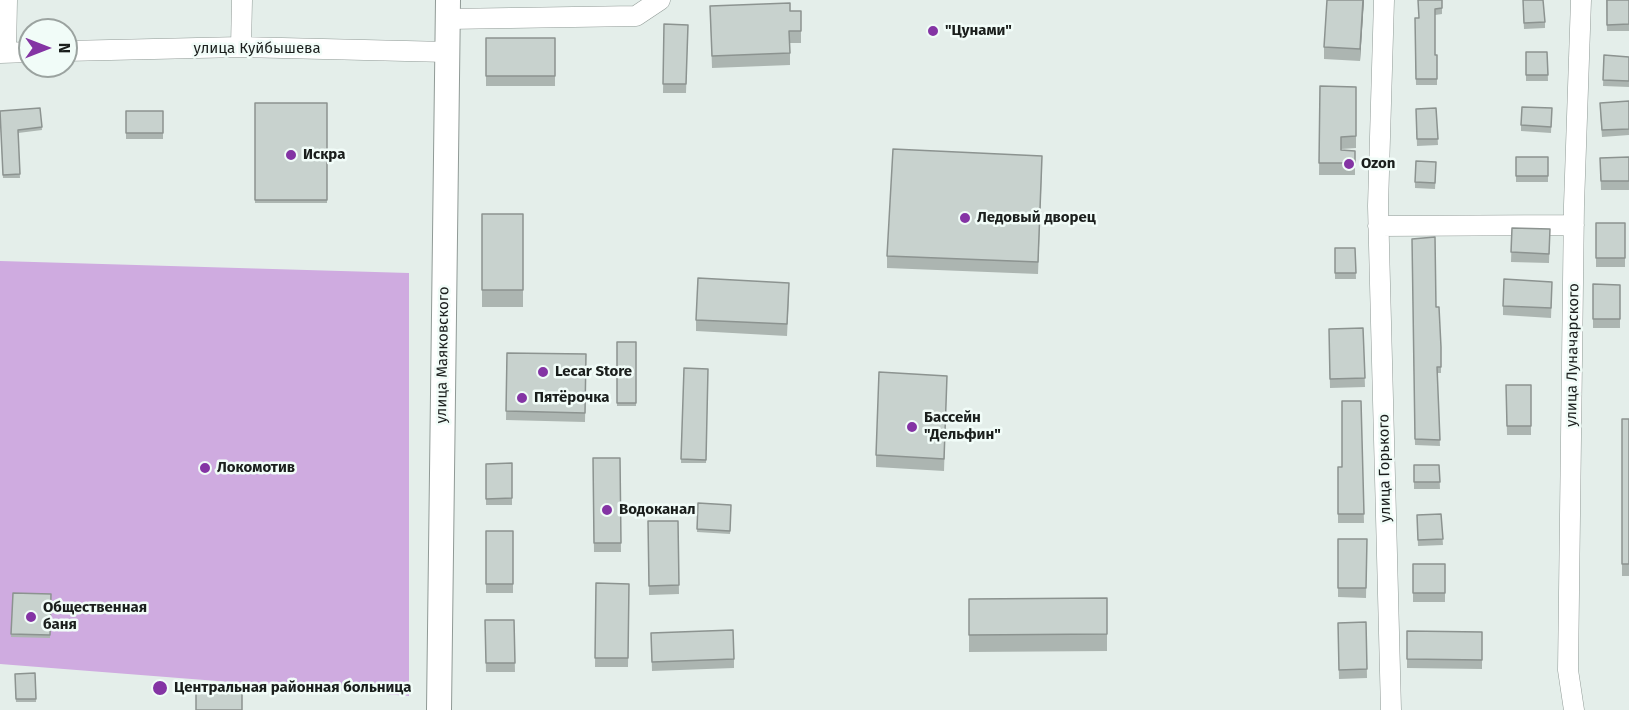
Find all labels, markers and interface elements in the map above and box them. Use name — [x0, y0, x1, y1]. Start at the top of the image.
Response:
north arrow — [18, 18, 78, 78]
place label: "Цунами" — [945, 22, 1012, 40]
marker: "Цунами" — [926, 24, 940, 38]
street label: улица Куйбышева — [193, 40, 321, 58]
text: N — [55, 43, 74, 53]
place label: Искра — [303, 146, 345, 164]
marker: Искра — [284, 148, 298, 162]
place label: Ozon — [1361, 155, 1395, 173]
marker: Ozon — [1342, 157, 1356, 171]
place label: Ледовый дворец — [977, 209, 1096, 227]
marker: Ледовый дворец — [958, 211, 972, 225]
street label: улица Луначарского — [1563, 283, 1583, 427]
street label: улица Маяковского — [433, 286, 453, 424]
place label: Lecar Store — [555, 363, 632, 381]
marker: Lecar Store — [536, 365, 550, 379]
place label: Пятёрочка — [534, 389, 609, 407]
marker: Пятёрочка — [515, 391, 529, 405]
place label: Бассейн "Дельфин" — [924, 409, 1001, 444]
street label: улица Горького — [1375, 414, 1395, 522]
marker: Бассейн "Дельфин" — [905, 420, 919, 434]
place label: Локомотив — [217, 459, 295, 477]
marker: Локомотив — [198, 461, 212, 475]
place label: Водоканал — [619, 501, 696, 519]
marker: Водоканал — [600, 503, 614, 517]
place label: Общественная баня — [43, 599, 147, 634]
marker: Общественная баня — [24, 610, 38, 624]
marker: Центральная районная больница — [151, 679, 169, 697]
place label: Центральная районная больница — [174, 679, 411, 697]

